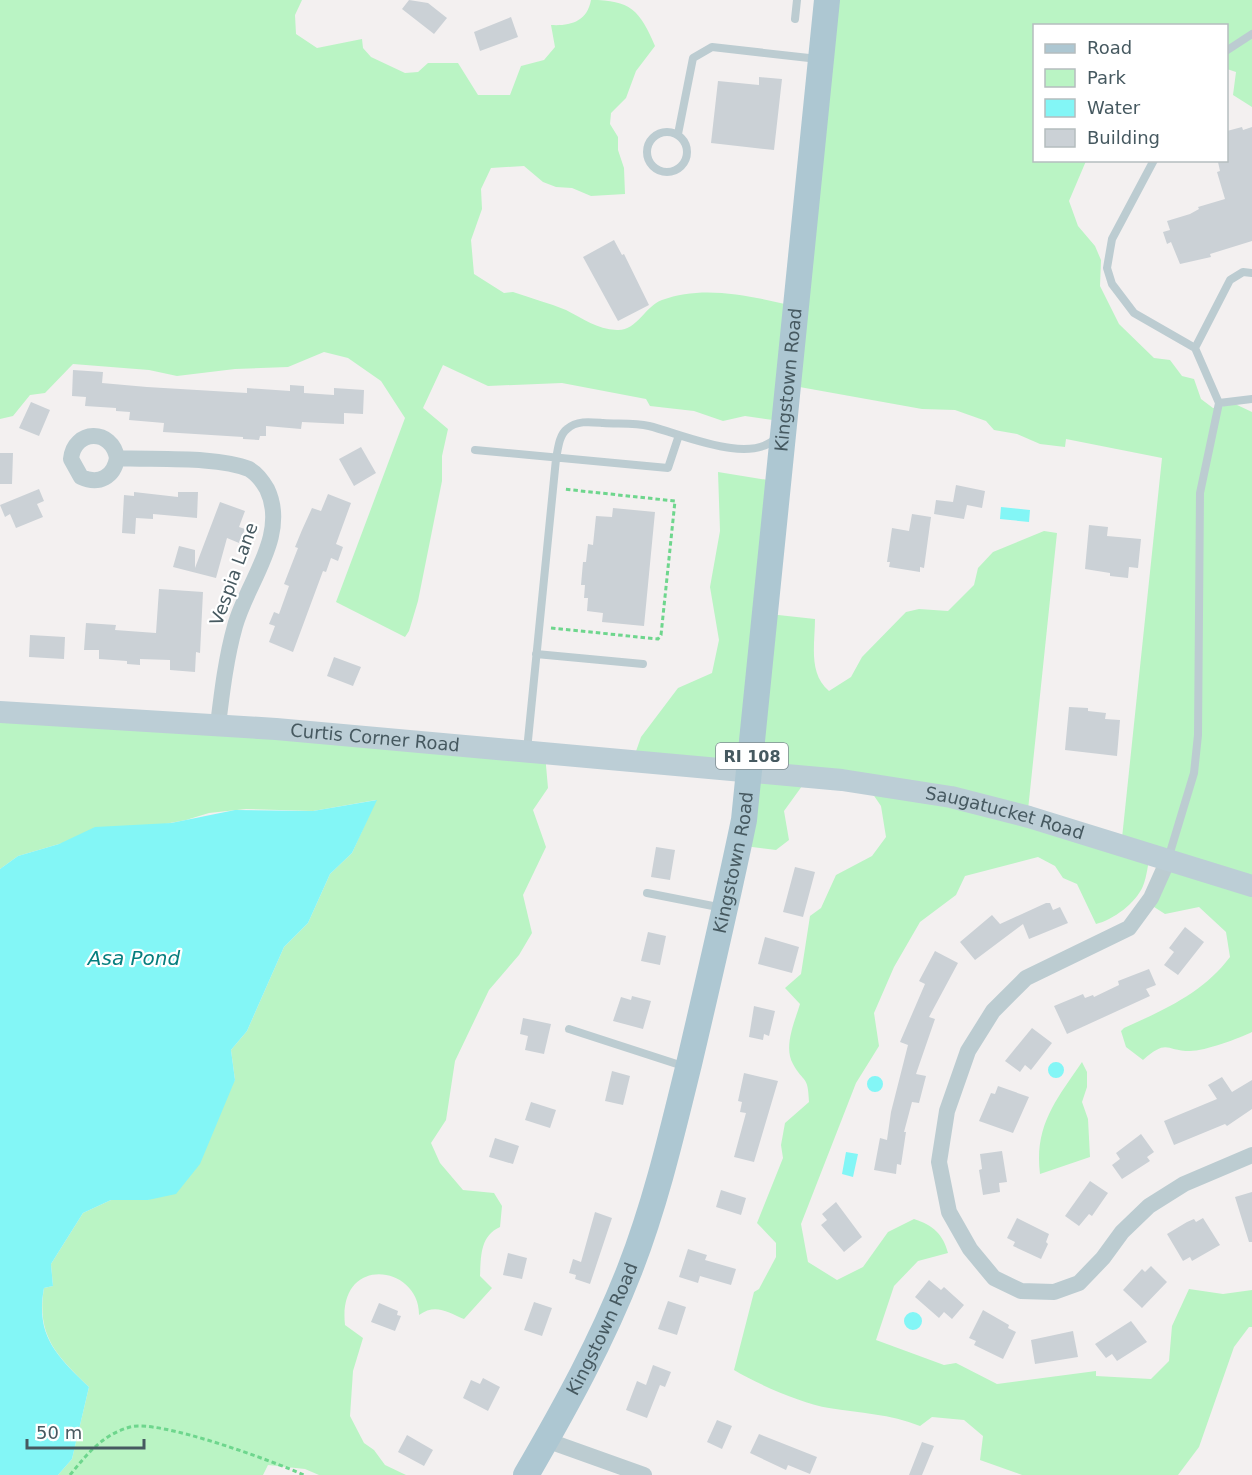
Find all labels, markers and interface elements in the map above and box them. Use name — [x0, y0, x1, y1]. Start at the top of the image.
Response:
legend — [1033, 24, 1228, 162]
text: Road — [1087, 37, 1132, 58]
text: Park — [1087, 67, 1126, 88]
text: Water — [1087, 97, 1141, 118]
text: Building — [1087, 127, 1160, 148]
street label: Kingstown Road — [770, 307, 806, 453]
street label: Vespia Lane — [205, 519, 262, 628]
street label: Curtis Corner Road — [289, 719, 461, 756]
road number: RI 108 — [716, 743, 788, 769]
street label: Saugatucket Road — [924, 782, 1087, 843]
street label: Kingstown Road — [709, 791, 757, 935]
water label: Asa Pond — [86, 946, 180, 970]
street label: Kingstown Road — [562, 1259, 642, 1399]
scale bar — [27, 1412, 144, 1450]
text: 50 m — [36, 1422, 82, 1443]

